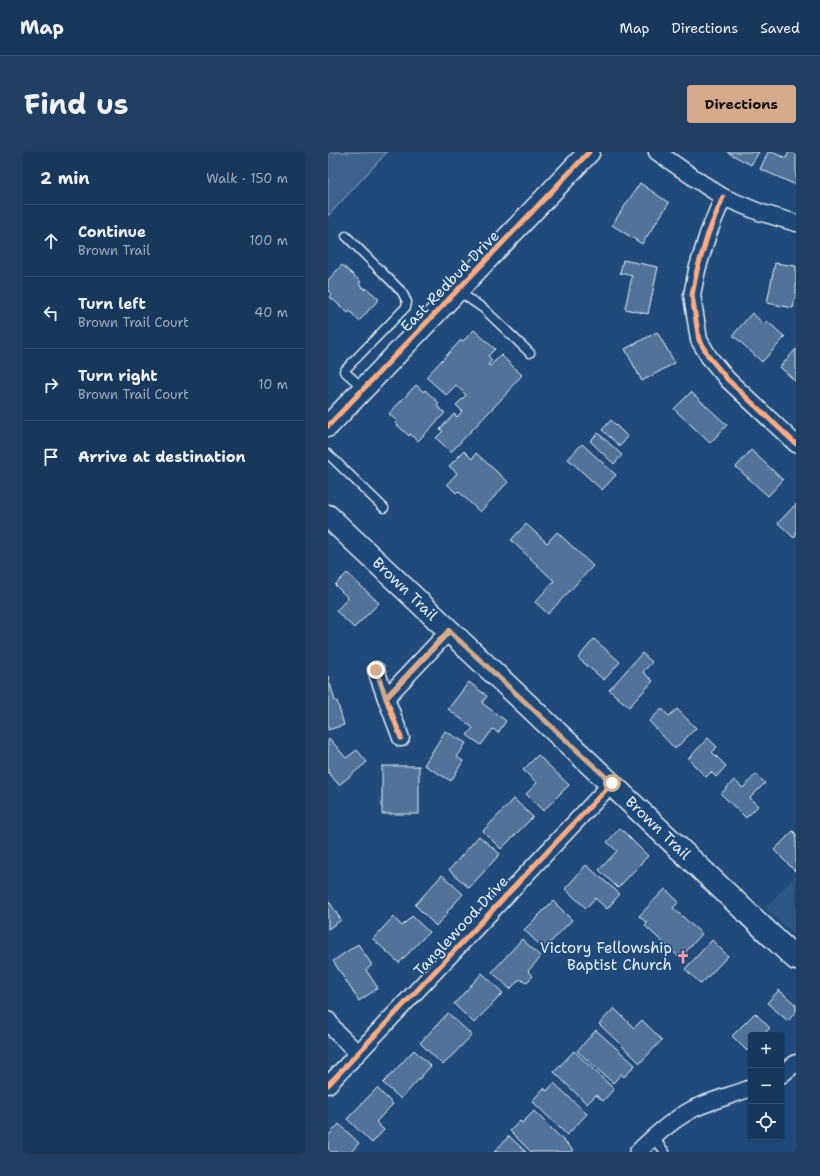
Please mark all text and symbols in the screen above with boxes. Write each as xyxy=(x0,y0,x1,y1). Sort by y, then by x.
text: Map xyxy=(20,15,64,40)
text: Map xyxy=(620,19,650,37)
text: Directions xyxy=(672,19,738,37)
text: Saved xyxy=(760,19,800,37)
text: Find us xyxy=(24,85,129,123)
button: Directions xyxy=(687,85,796,123)
text: 2 min xyxy=(40,167,90,189)
text: Walk · 150 m xyxy=(206,170,288,187)
text: Continue xyxy=(78,222,146,242)
street label: East Redbud Drive xyxy=(396,226,504,336)
icon: ahead xyxy=(40,230,62,252)
text: 100 m xyxy=(249,232,288,249)
text: Brown Trail xyxy=(78,242,150,259)
text: Turn left xyxy=(78,294,146,314)
icon: left xyxy=(40,302,62,324)
text: 40 m xyxy=(254,304,288,321)
text: Brown Trail Court xyxy=(78,314,189,331)
text: Turn right xyxy=(78,366,158,386)
icon: right xyxy=(40,374,62,396)
text: 10 m xyxy=(258,376,288,393)
text: Brown Trail Court xyxy=(78,386,189,403)
icon: arrive xyxy=(40,446,62,468)
text: Arrive at destination xyxy=(78,447,246,467)
street label: Brown Trail xyxy=(368,553,442,625)
route end xyxy=(367,661,385,679)
route start xyxy=(603,774,621,792)
street label: Brown Trail xyxy=(621,792,695,864)
street label: Tanglewood Drive xyxy=(409,872,513,980)
place label: Victory Fellowship Baptist Church xyxy=(540,938,672,975)
church icon: Victory Fellowship Baptist Church xyxy=(675,949,691,965)
map controls xyxy=(748,1032,784,1140)
button: + xyxy=(748,1032,784,1068)
button: − xyxy=(748,1068,784,1104)
button: locate xyxy=(748,1104,784,1140)

